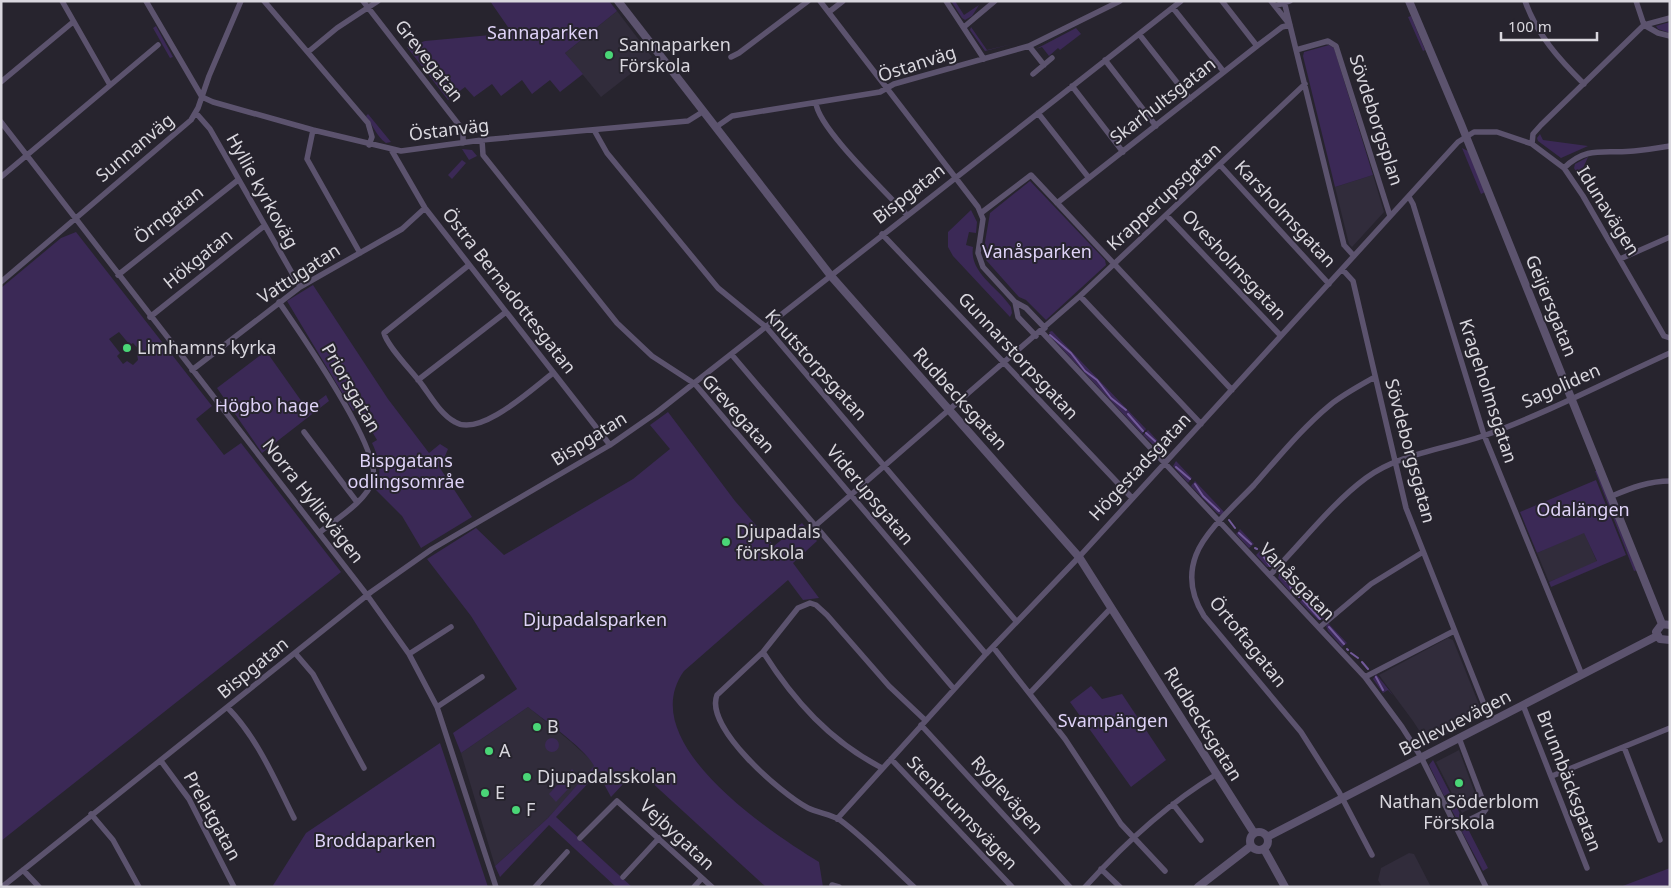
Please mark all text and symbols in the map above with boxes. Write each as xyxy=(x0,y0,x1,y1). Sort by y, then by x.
scale bar xyxy=(1501,10,1597,42)
street label: Grevegatan xyxy=(390,14,469,106)
text: 100 m xyxy=(1508,16,1552,36)
park label: Sannaparken xyxy=(487,20,599,44)
place label: Sannaparken Förskola xyxy=(619,32,731,77)
street label: Östanväg xyxy=(875,39,959,87)
marker: Sannaparken Förskola xyxy=(603,49,615,61)
street label: Skarhultsgatan xyxy=(1105,51,1220,149)
street label: Sövdeborgsplan xyxy=(1344,51,1409,188)
street label: Sunnanväg xyxy=(90,108,178,187)
street label: Östanväg xyxy=(407,112,490,146)
street label: Hyllie kyrkoväg xyxy=(221,129,304,252)
street label: Krapperupsgatan xyxy=(1101,137,1226,255)
street label: Karsholmsgatan xyxy=(1230,155,1342,272)
street label: Bispgatan xyxy=(868,158,949,229)
street label: Idunavägen xyxy=(1572,161,1646,260)
street label: Örngatan xyxy=(129,180,208,249)
street label: Östra Bernadottesgatan xyxy=(437,203,582,378)
street label: Ovesholmsgatan xyxy=(1177,204,1292,325)
street label: Hökgatan xyxy=(158,223,237,294)
street label: Vattugatan xyxy=(253,238,344,309)
park label: Vanåsparken xyxy=(982,239,1092,263)
street label: Geijersgatan xyxy=(1521,251,1583,360)
street label: Gunnarstorpsgatan xyxy=(953,286,1084,424)
street label: Knutstorpsgatan xyxy=(760,304,873,425)
street label: Krageholmsgatan xyxy=(1454,315,1524,466)
place label: Limhamns kyrka xyxy=(137,335,276,359)
street label: Priorsgatan xyxy=(317,339,387,436)
marker: Limhamns kyrka xyxy=(121,342,133,354)
street label: Rudbecksgatan xyxy=(908,342,1013,455)
street label: Sagoliden xyxy=(1518,357,1604,413)
street label: Grevegatan xyxy=(697,369,781,458)
street label: Sövdeborgsgatan xyxy=(1380,376,1442,526)
park label: Högbo hage xyxy=(215,393,319,417)
street label: Bispgatan xyxy=(546,405,631,471)
street label: Högestadsgatan xyxy=(1083,407,1196,525)
street label: Norra Hyllievägen xyxy=(258,433,370,568)
street label: Viderupsgatan xyxy=(822,439,920,549)
park label: Bispgatans odlingsområe xyxy=(347,448,465,493)
park label: Odalängen xyxy=(1536,497,1630,521)
place label: Djupadals förskola xyxy=(736,519,821,564)
marker: Djupadals förskola xyxy=(720,536,732,548)
street label: Vanåsgatan xyxy=(1255,537,1341,625)
street label: Örtoftagatan xyxy=(1205,591,1293,692)
park label: Djupadalsparken xyxy=(523,607,667,631)
street label: Bispgatan xyxy=(212,631,293,703)
street label: Rudbecksgatan xyxy=(1159,662,1249,785)
street label: Bellevuevägen xyxy=(1394,684,1515,761)
street label: Brunnbäcksgatan xyxy=(1532,707,1608,855)
park label: Svampängen xyxy=(1058,708,1168,732)
place label: B xyxy=(547,714,559,738)
marker: B xyxy=(531,721,543,733)
place label: A xyxy=(499,738,511,762)
marker: A xyxy=(483,745,495,757)
street label: Stenbrunnsvägen xyxy=(902,750,1023,875)
street label: Ryglevägen xyxy=(966,750,1049,839)
place label: Djupadalsskolan xyxy=(537,764,677,788)
street label: Prelatgatan xyxy=(179,767,247,864)
marker: Djupadalsskolan xyxy=(521,771,533,783)
marker: Nathan Söderblom Förskola xyxy=(1453,777,1465,789)
place label: E xyxy=(495,780,505,804)
marker: E xyxy=(479,787,491,799)
place label: Nathan Söderblom Förskola xyxy=(1379,789,1539,834)
street label: Vejbygatan xyxy=(635,793,720,875)
place label: F xyxy=(526,797,535,821)
marker: F xyxy=(510,804,522,816)
park label: Broddaparken xyxy=(314,828,436,852)

